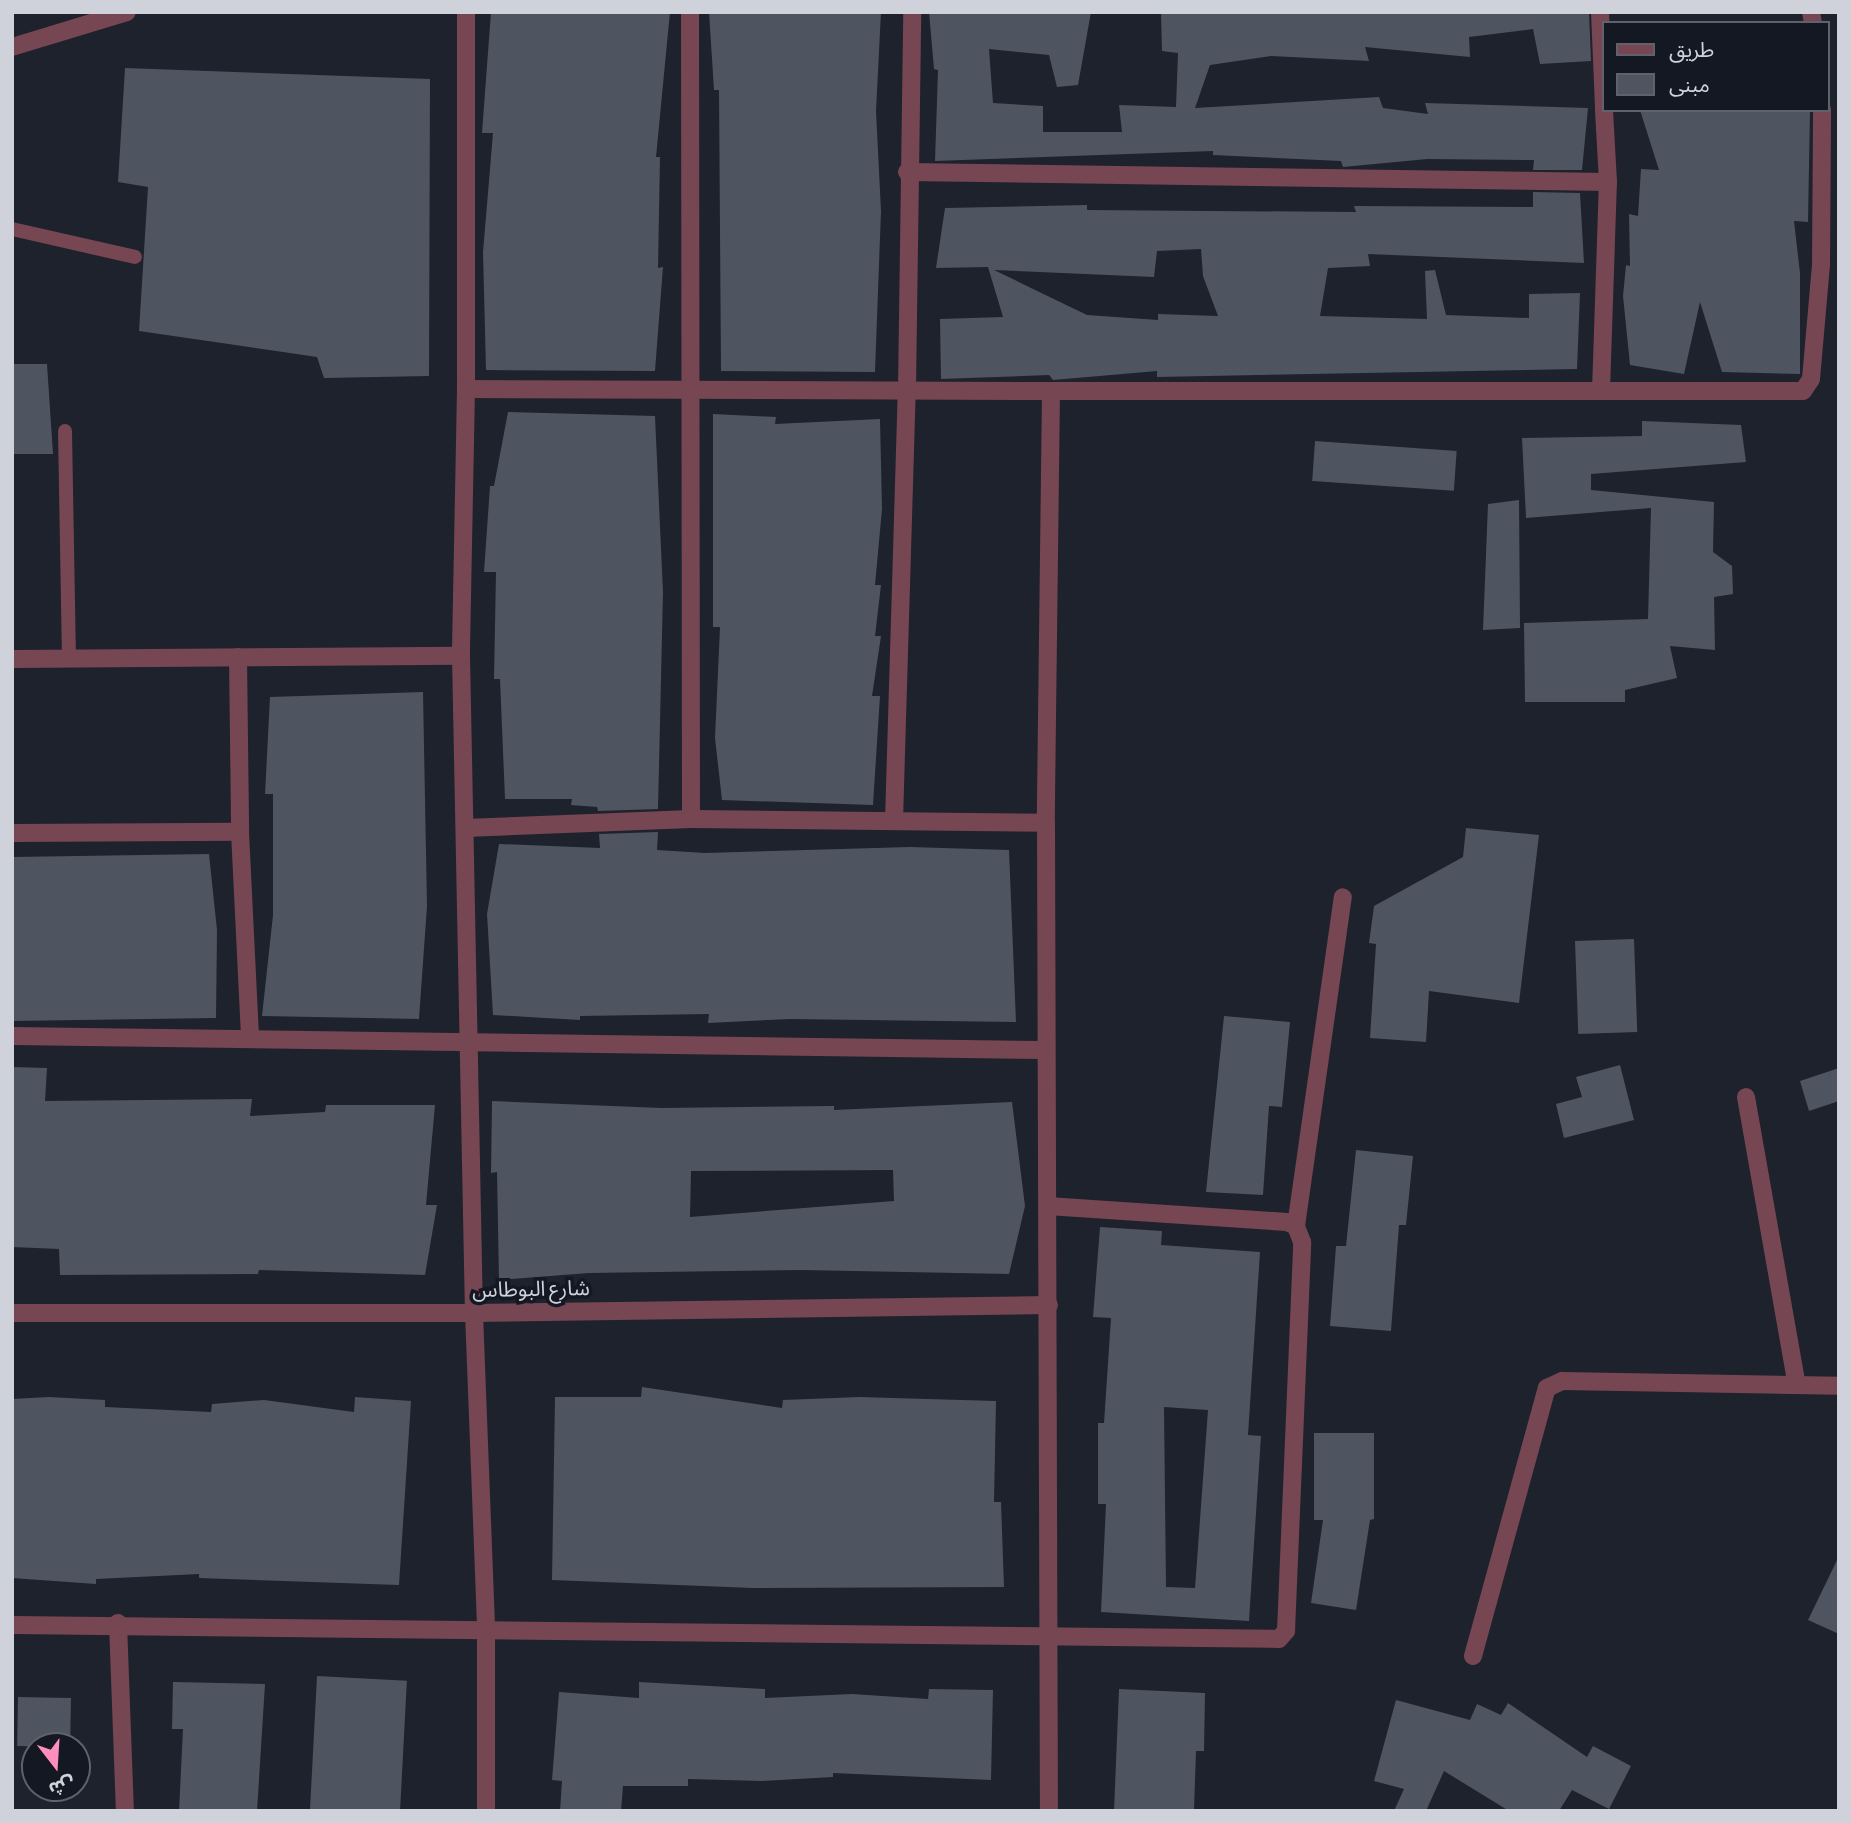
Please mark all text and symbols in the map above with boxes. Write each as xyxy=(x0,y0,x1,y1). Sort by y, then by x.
legend xyxy=(1602,21,1830,112)
text: طريق xyxy=(1669,38,1714,63)
text: مبنى xyxy=(1669,73,1710,98)
street label: شارع البوطاس xyxy=(472,1276,590,1304)
north arrow xyxy=(21,1732,91,1802)
text: ش xyxy=(46,1771,78,1800)

